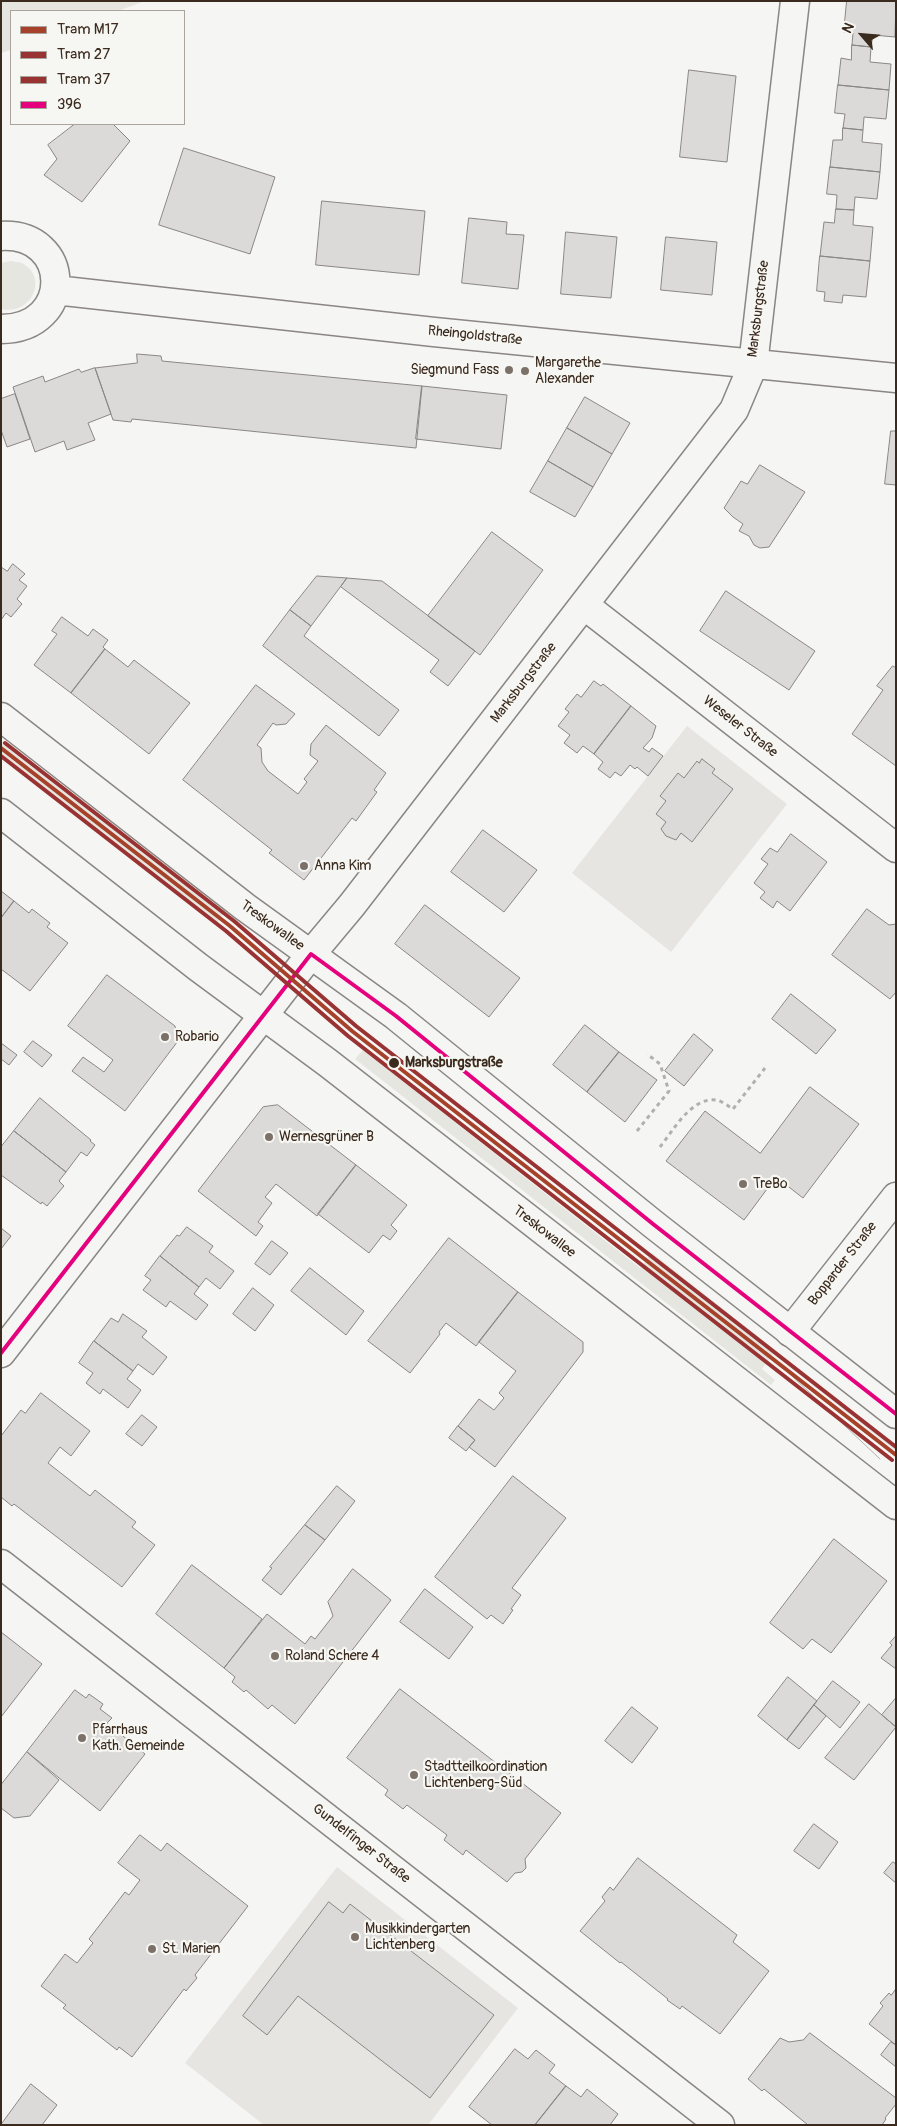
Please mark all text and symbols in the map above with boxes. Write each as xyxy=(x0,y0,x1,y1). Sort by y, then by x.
legend xyxy=(10,10,185,125)
north arrow xyxy=(837,10,887,60)
text: Tram M17 xyxy=(57,20,118,39)
text: N xyxy=(838,20,858,36)
text: Tram 27 xyxy=(57,45,110,64)
text: Tram 37 xyxy=(57,70,110,89)
text: 396 xyxy=(57,95,82,114)
street label: Marksburgstraße xyxy=(745,260,773,358)
street label: Rheingoldstraße xyxy=(427,323,523,349)
place label: Margarethe Alexander xyxy=(535,355,601,388)
place label: Siegmund Fass xyxy=(410,362,499,378)
marker: Siegmund Fass xyxy=(503,364,515,376)
marker: Margarethe Alexander xyxy=(519,365,531,377)
street label: Marksburgstraße xyxy=(487,639,561,727)
street label: Weseler Straße xyxy=(699,693,781,761)
place label: Anna Kim xyxy=(314,858,372,874)
marker: Anna Kim xyxy=(298,860,310,872)
street label: Treskowallee xyxy=(237,897,307,955)
place label: Robario xyxy=(175,1029,219,1045)
marker: Robario xyxy=(159,1031,171,1043)
place label: Marksburgstraße xyxy=(405,1055,503,1071)
marker: Marksburgstraße xyxy=(387,1056,401,1070)
place label: Wernesgrüner B xyxy=(279,1129,374,1145)
marker: Wernesgrüner B xyxy=(263,1131,275,1143)
place label: TreBo xyxy=(753,1176,787,1192)
marker: TreBo xyxy=(737,1178,749,1190)
street label: Treskowallee xyxy=(509,1202,579,1262)
street label: Bopparder Straße xyxy=(805,1219,881,1309)
place label: Roland Schere 4 xyxy=(285,1648,379,1664)
marker: Roland Schere 4 xyxy=(269,1650,281,1662)
place label: Pfarrhaus Kath. Gemeinde xyxy=(92,1722,184,1754)
marker: Pfarrhaus Kath. Gemeinde xyxy=(76,1732,88,1744)
place label: Stadtteilkoordination Lichtenberg-Süd xyxy=(424,1759,547,1791)
marker: Stadtteilkoordination Lichtenberg-Süd xyxy=(408,1769,420,1781)
street label: Gundelfinger Straße xyxy=(309,1801,413,1887)
place label: Musikkindergarten Lichtenberg xyxy=(365,1921,470,1954)
marker: Musikkindergarten Lichtenberg xyxy=(349,1931,361,1943)
place label: St. Marien xyxy=(162,1941,221,1957)
marker: St. Marien xyxy=(146,1943,158,1955)

